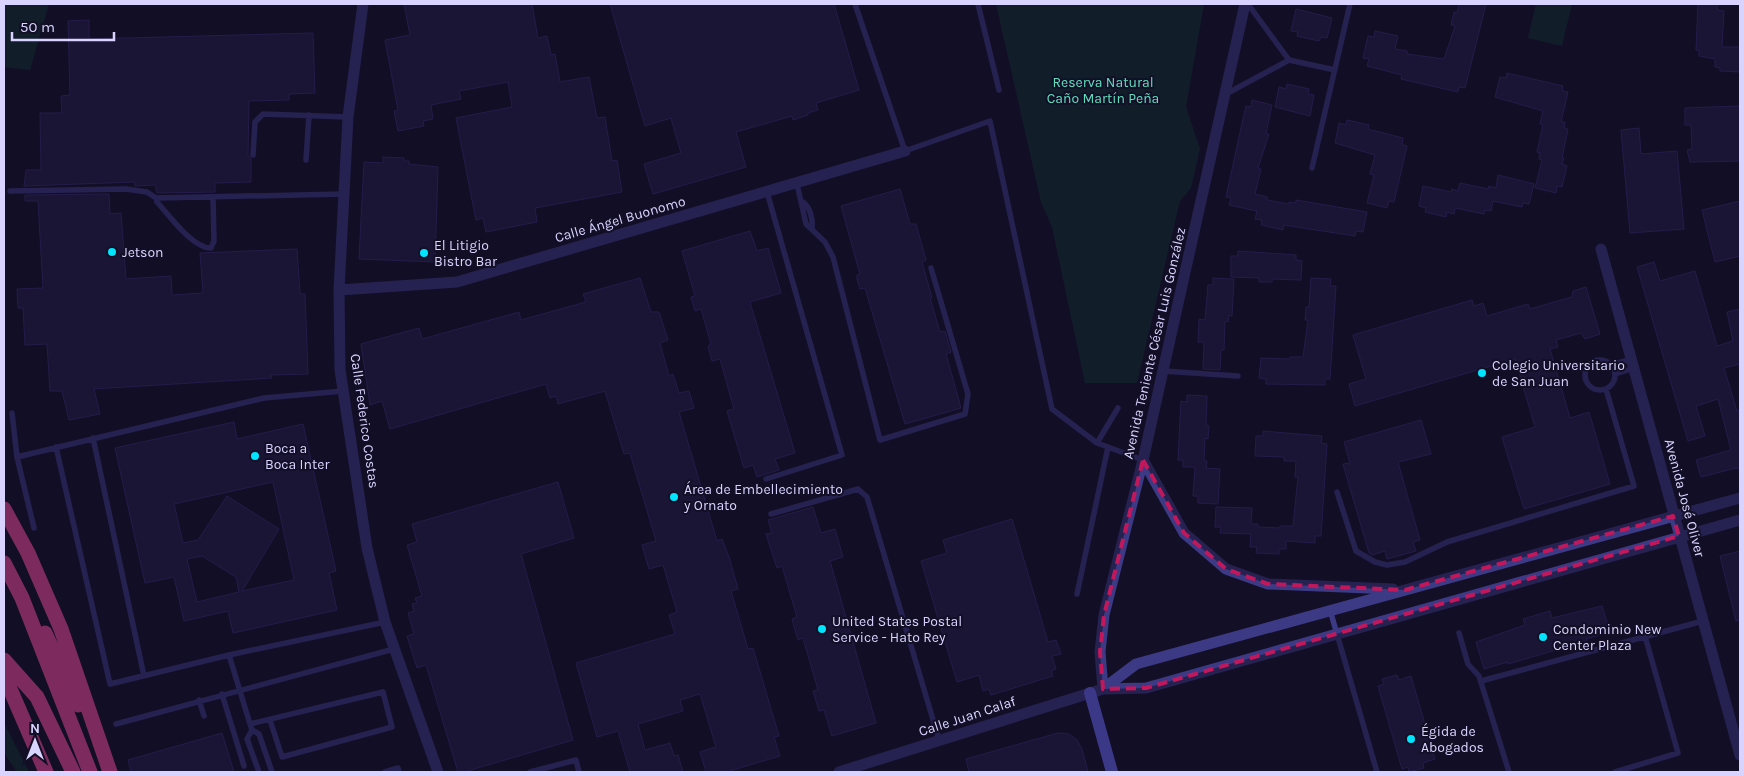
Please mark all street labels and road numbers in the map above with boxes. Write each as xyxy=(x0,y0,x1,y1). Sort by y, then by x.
street label: Calle Ángel Buonomo xyxy=(553,192,687,246)
street label: Avenida Teniente César Luis González xyxy=(1120,226,1189,461)
street label: Calle Federico Costas xyxy=(347,353,382,489)
street label: Avenida José Oliver xyxy=(1661,437,1709,560)
street label: Calle Juan Calaf xyxy=(917,693,1018,740)

